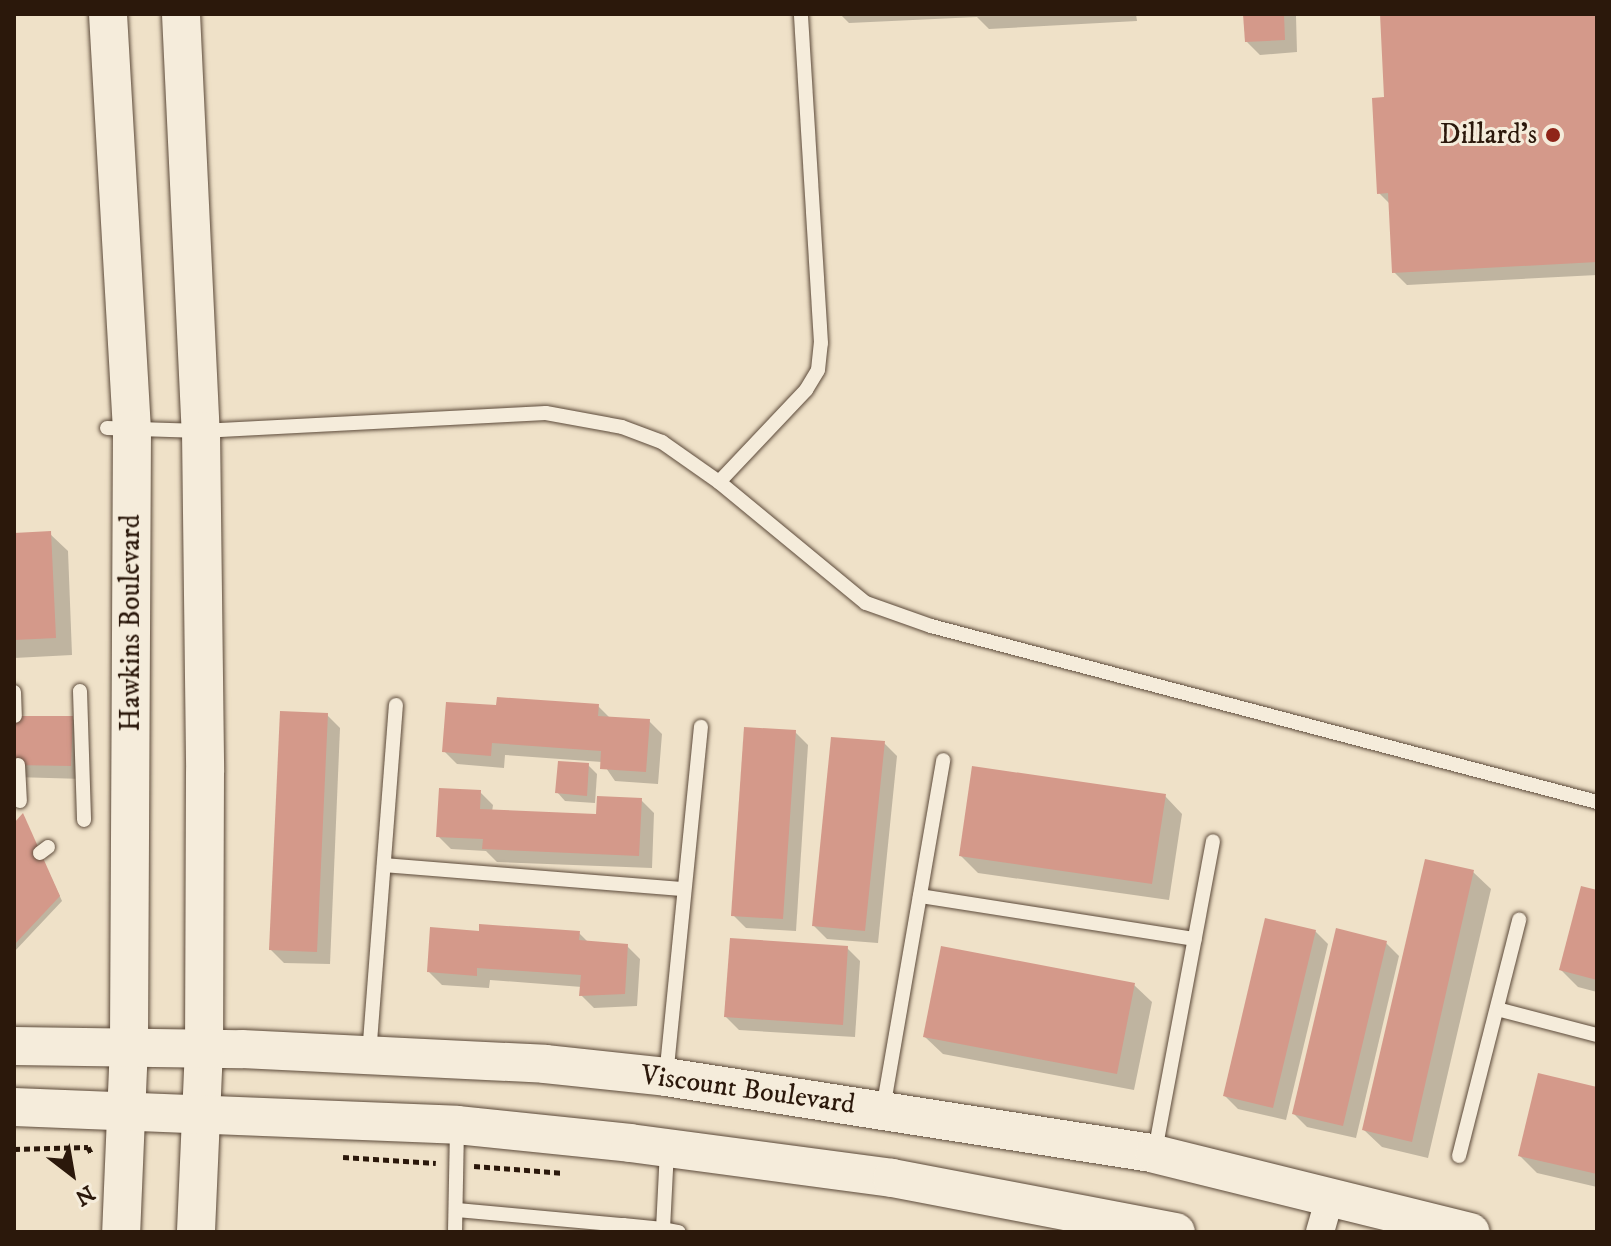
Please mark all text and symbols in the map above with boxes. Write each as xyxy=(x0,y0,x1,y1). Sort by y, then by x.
place label: Dillard's xyxy=(1440,118,1537,152)
marker: Dillard's xyxy=(1544,126,1562,144)
street label: Hawkins Boulevard xyxy=(114,514,148,732)
street label: Viscount Boulevard xyxy=(639,1058,857,1122)
north arrow xyxy=(32,1134,112,1214)
text: N xyxy=(70,1179,99,1211)

